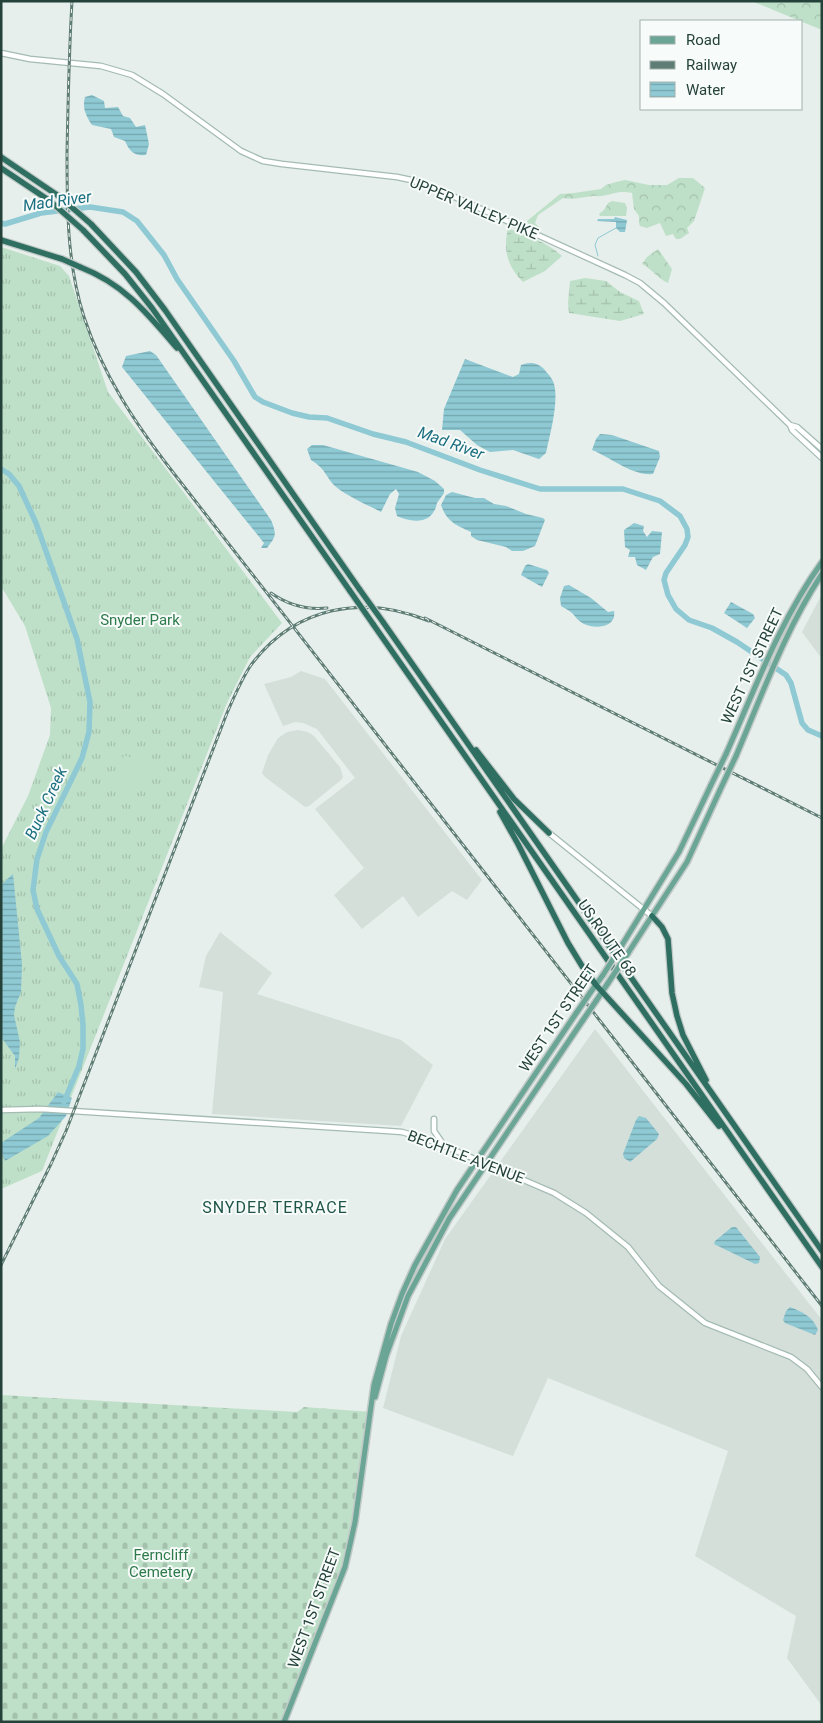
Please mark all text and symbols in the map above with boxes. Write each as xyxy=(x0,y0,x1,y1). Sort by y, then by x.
legend xyxy=(640,20,803,110)
text: Road xyxy=(686,31,720,49)
text: Railway xyxy=(686,56,737,74)
text: Water xyxy=(686,81,725,99)
street label: UPPER VALLEY PIKE xyxy=(407,173,541,243)
water label: Mad River xyxy=(22,187,93,215)
water label: Mad River xyxy=(415,422,487,464)
street label: WEST 1ST STREET xyxy=(717,605,787,727)
park label: Snyder Park xyxy=(100,611,180,629)
water label: Buck Creek xyxy=(21,763,72,842)
street label: US ROUTE 68 xyxy=(574,896,640,980)
street label: WEST 1ST STREET xyxy=(515,961,601,1075)
street label: BECHTLE AVENUE xyxy=(405,1126,527,1188)
district label: SNYDER TERRACE xyxy=(202,1198,348,1217)
park label: Ferncliff Cemetery xyxy=(129,1546,193,1581)
street label: WEST 1ST STREET xyxy=(284,1546,344,1670)

